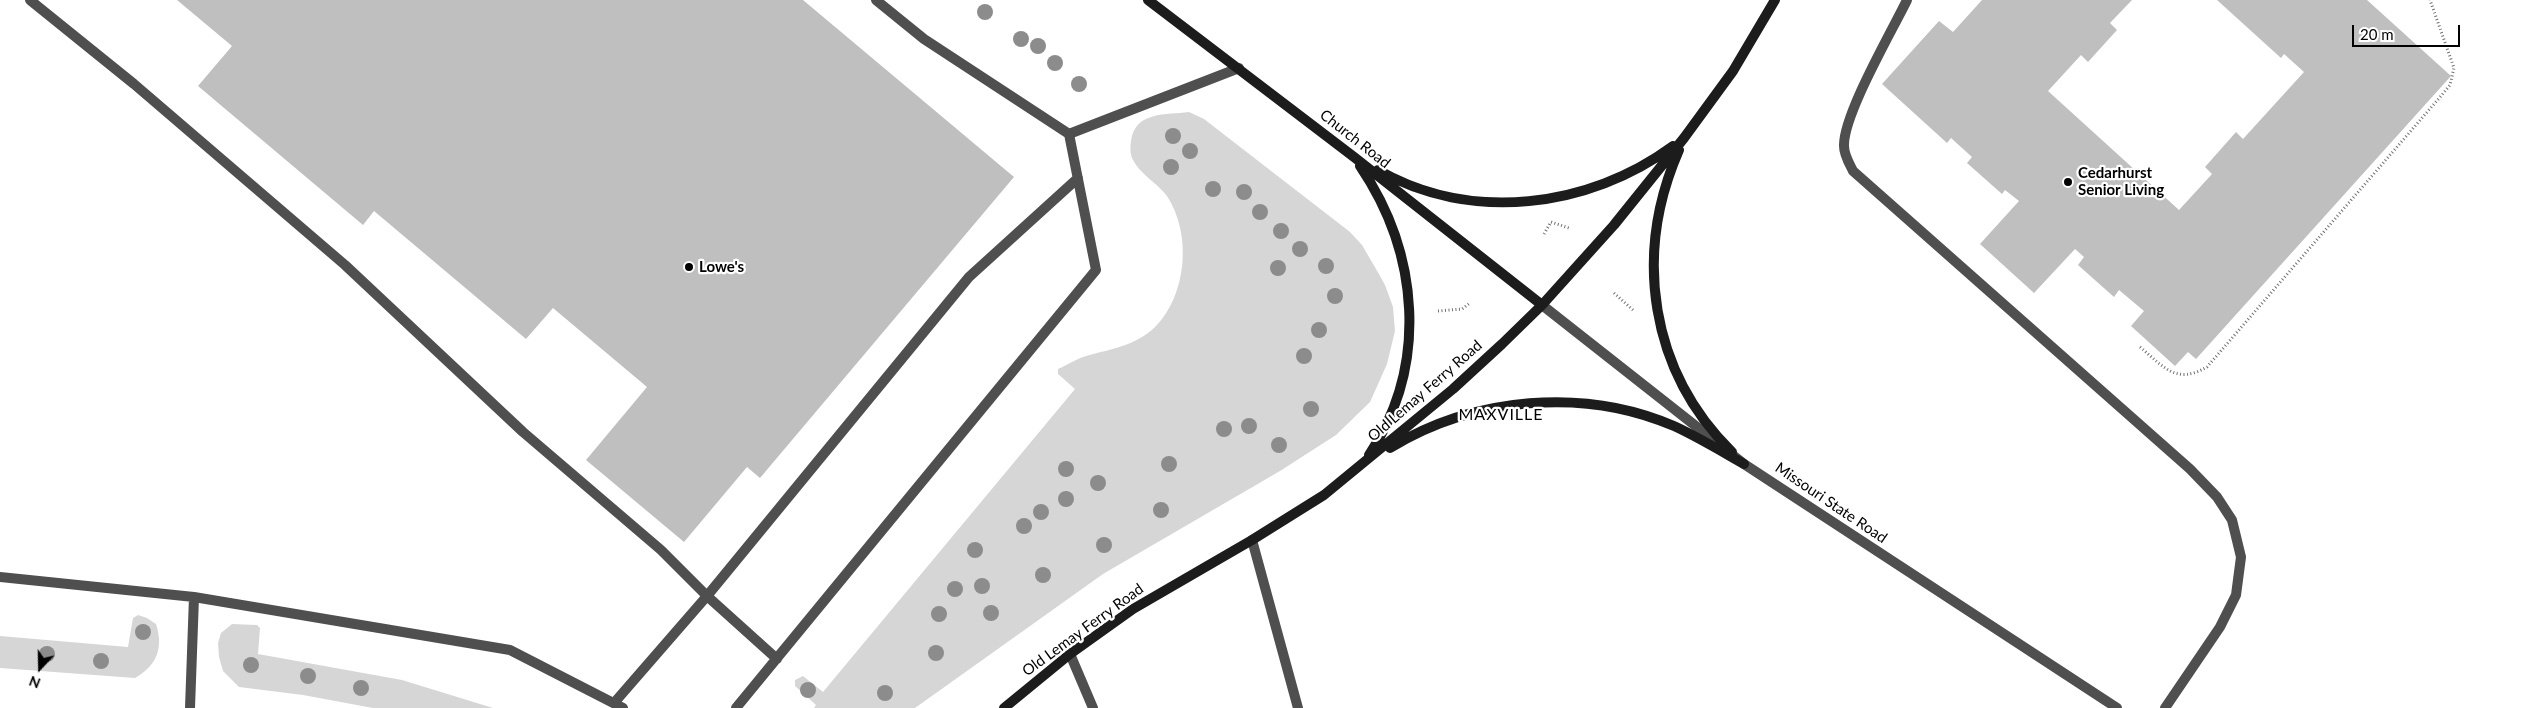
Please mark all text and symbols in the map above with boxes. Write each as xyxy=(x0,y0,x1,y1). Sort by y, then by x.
scale bar xyxy=(2354,15,2462,47)
text: 20 m xyxy=(2360,25,2394,43)
street label: Church Road xyxy=(1316,106,1394,172)
place label: Cedarhurst Senior Living xyxy=(2078,164,2164,199)
marker: Cedarhurst Senior Living xyxy=(2062,176,2074,188)
place label: Lowe's xyxy=(699,258,744,276)
marker: Lowe's xyxy=(683,261,695,273)
street label: Old Lemay Ferry Road xyxy=(1364,337,1486,445)
district label: MAXVILLE xyxy=(1457,405,1545,425)
street label: Missouri State Road xyxy=(1772,459,1890,547)
street label: Old Lemay Ferry Road xyxy=(1019,580,1147,680)
north arrow xyxy=(15,643,65,693)
text: N xyxy=(26,673,43,692)

